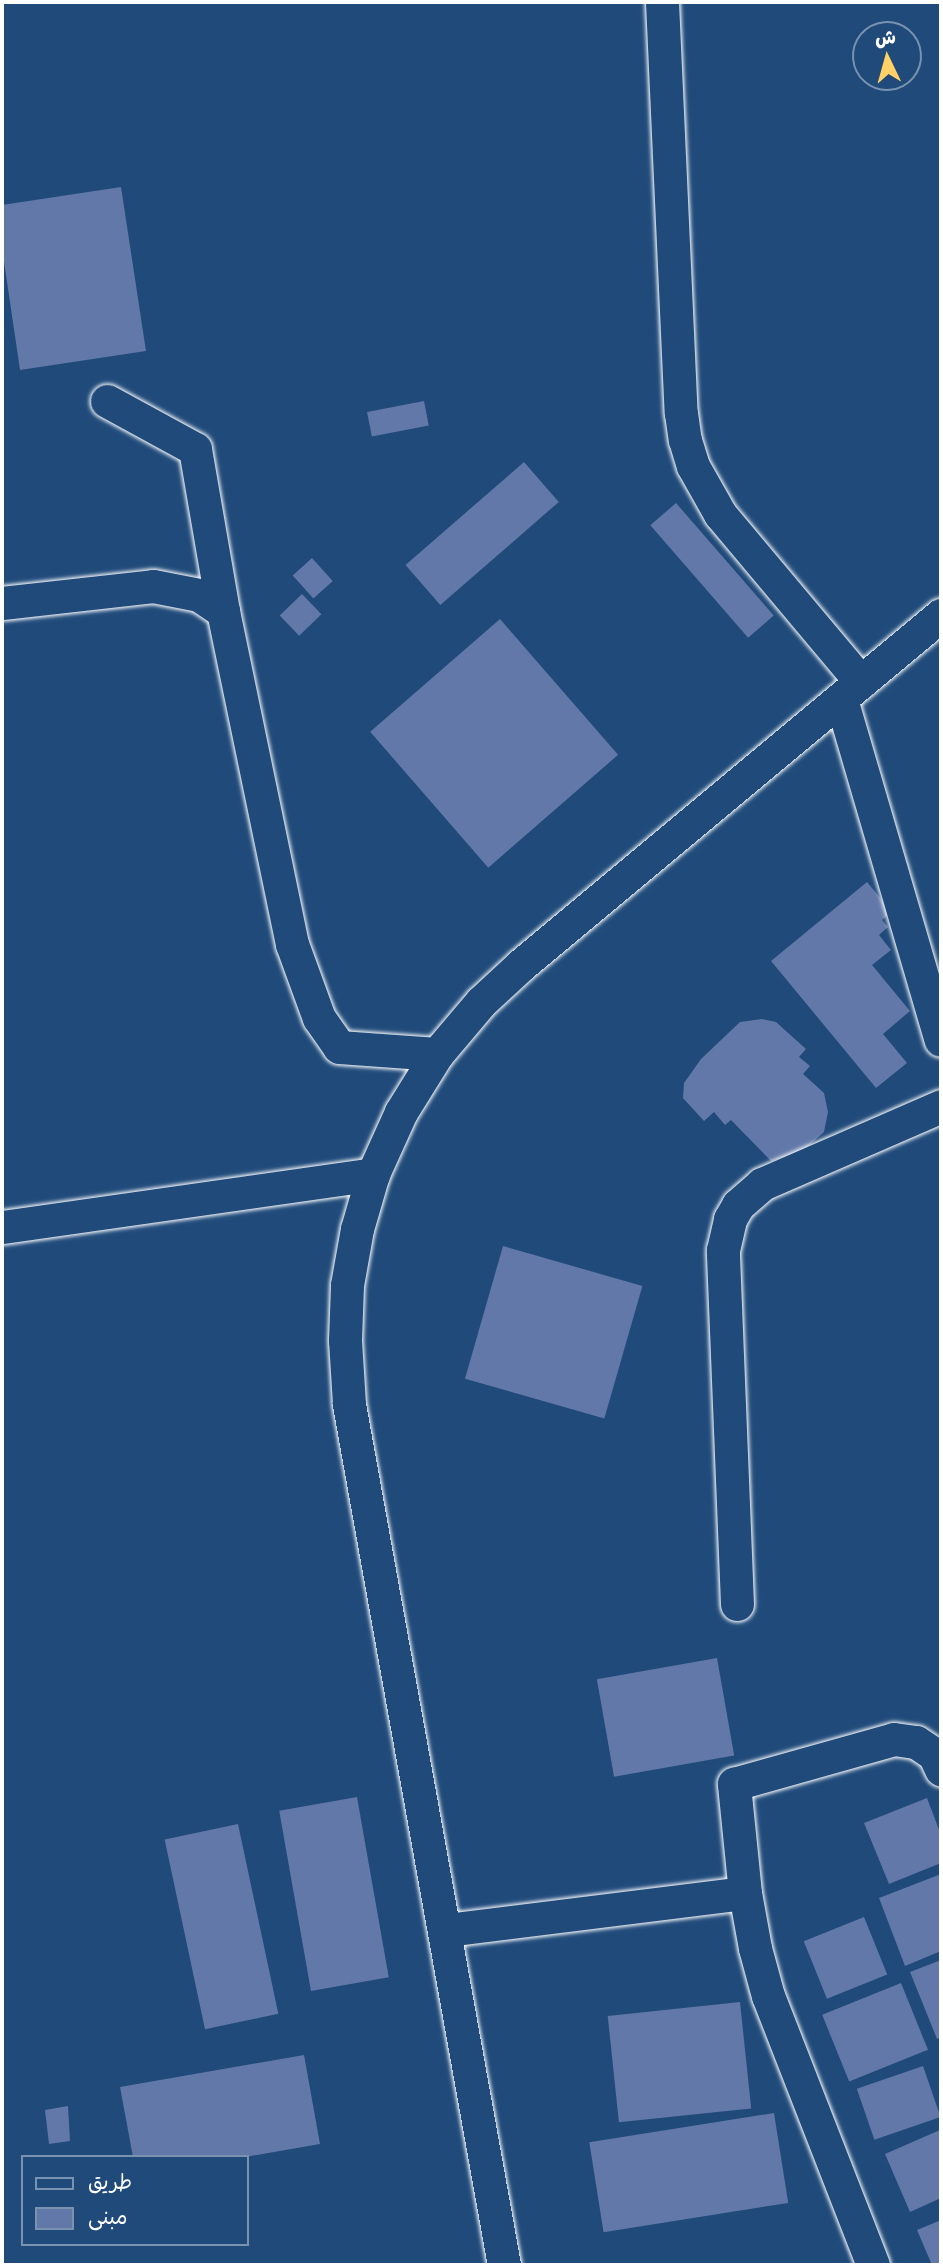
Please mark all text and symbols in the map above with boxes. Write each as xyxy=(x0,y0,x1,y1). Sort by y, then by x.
north arrow xyxy=(852,21,922,91)
text: ش xyxy=(874,23,897,50)
legend xyxy=(21,2155,248,2246)
text: طريق xyxy=(88,2167,132,2194)
text: مبنى xyxy=(88,2202,127,2229)

